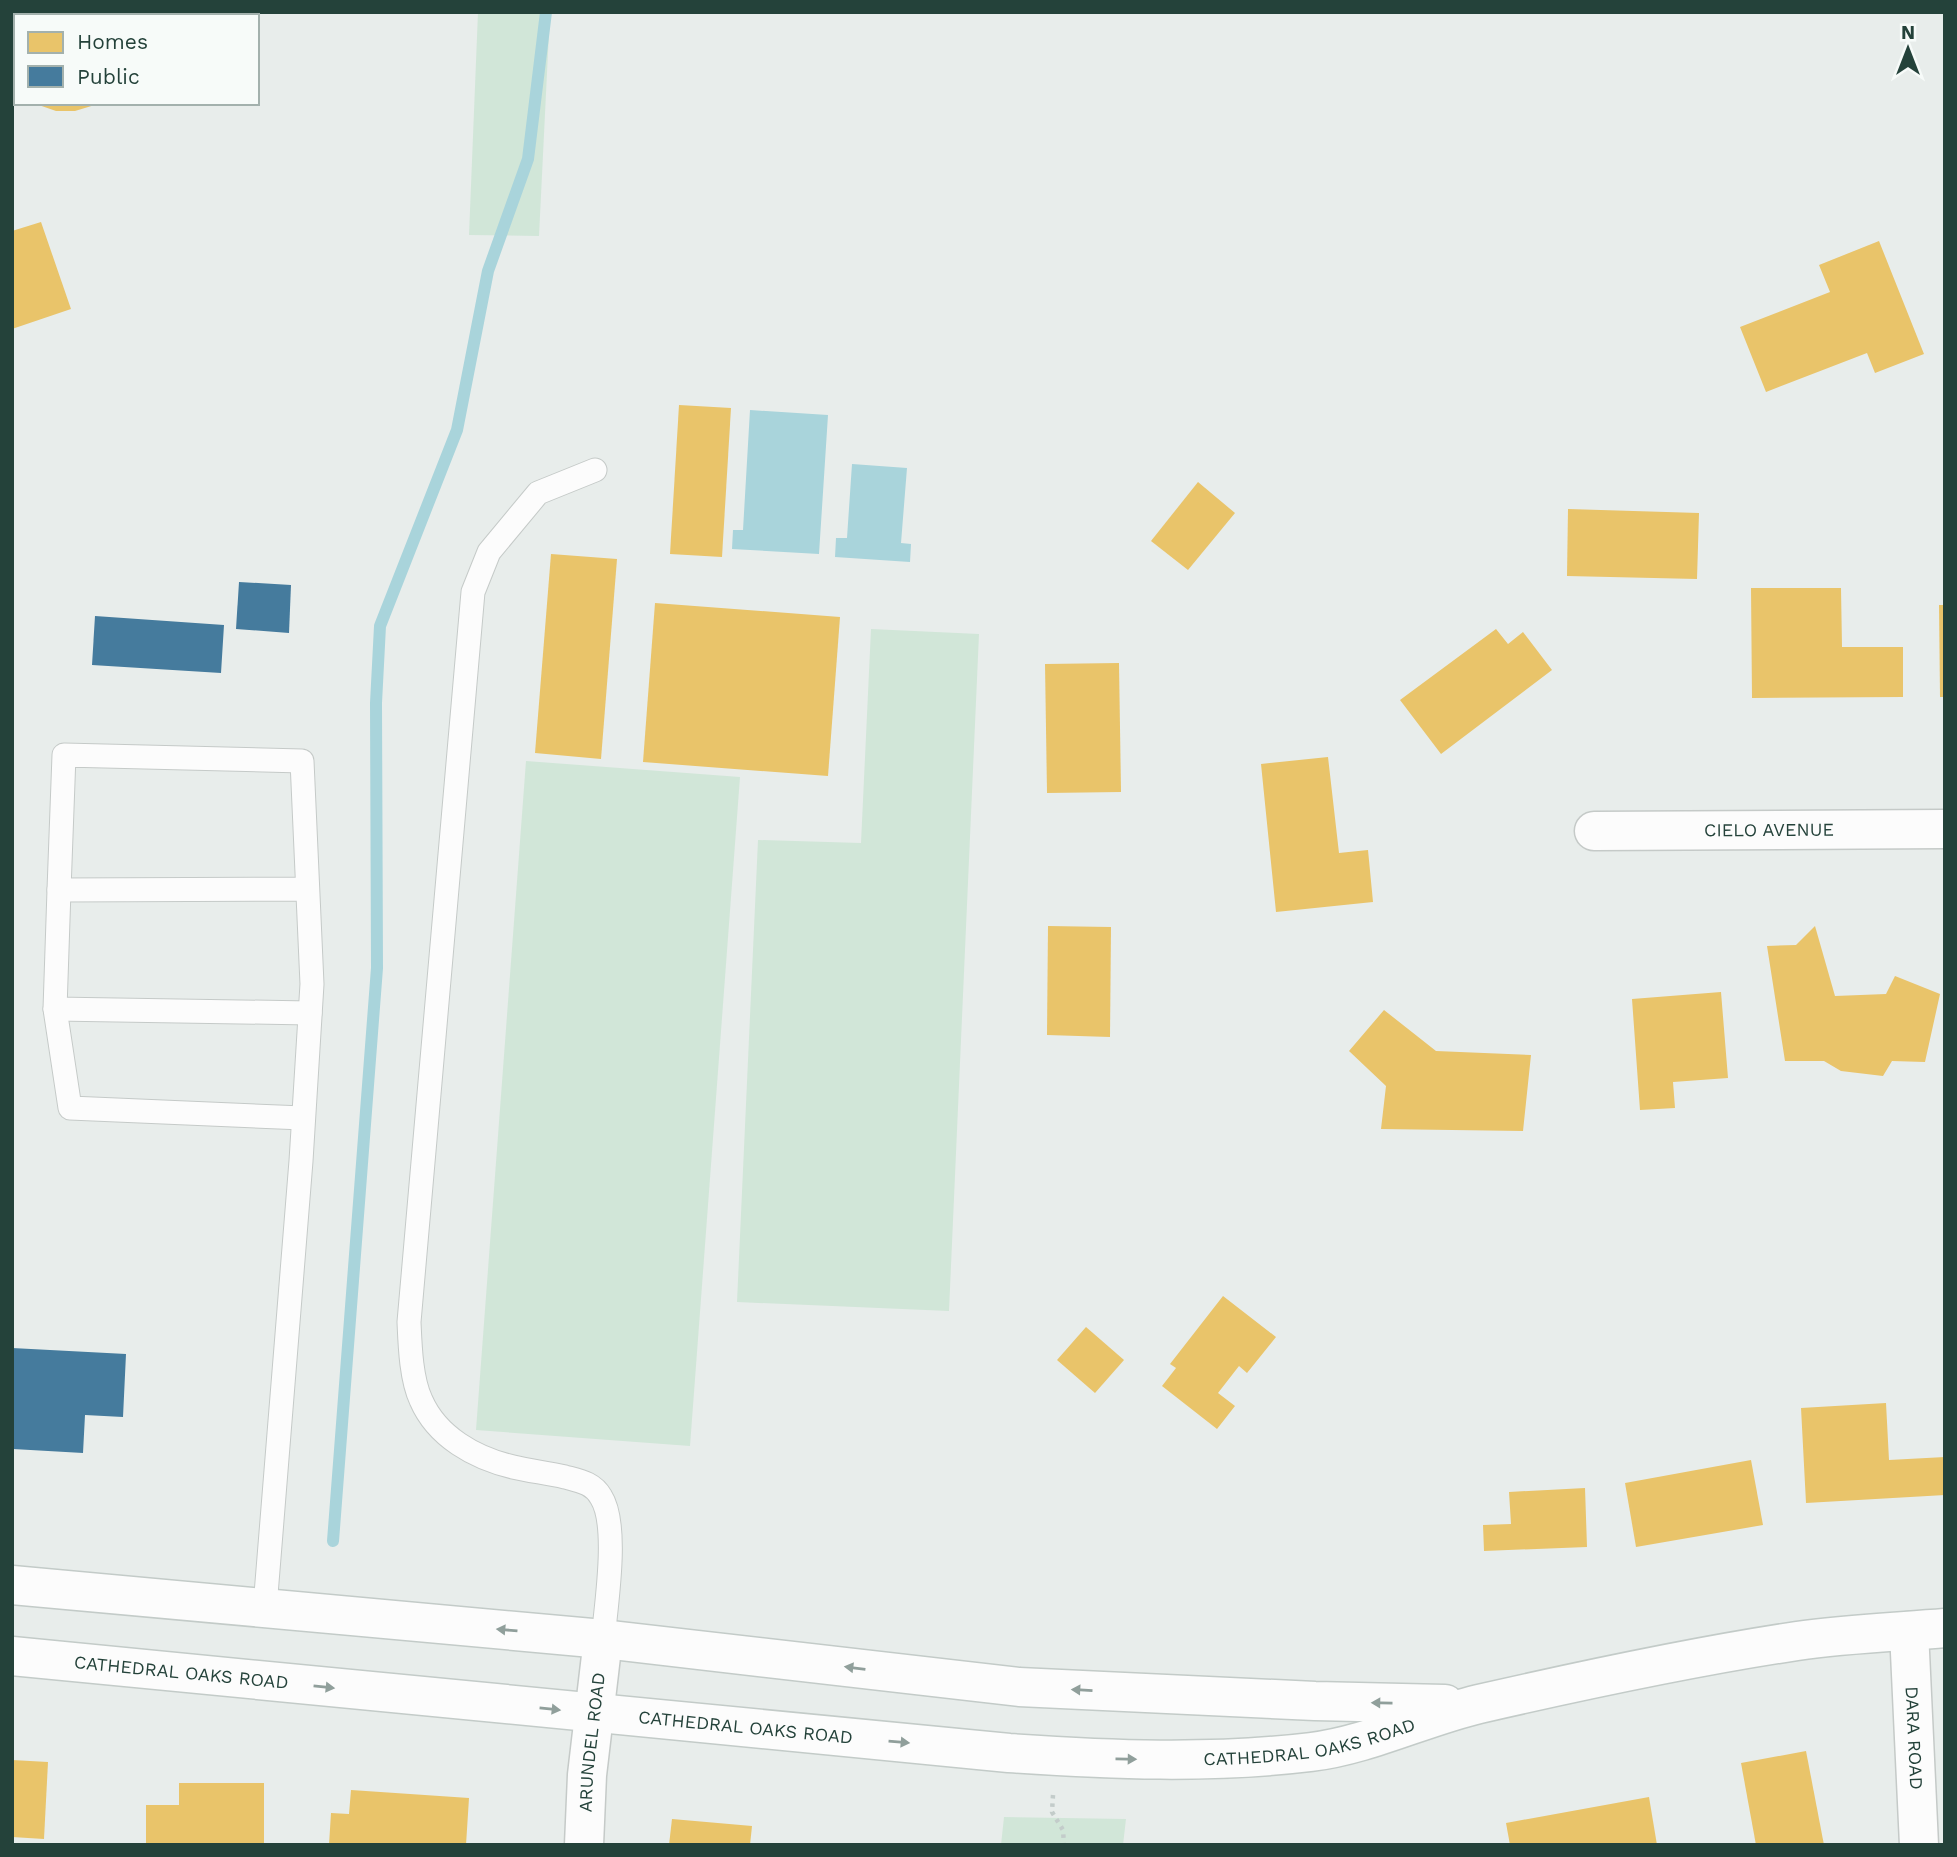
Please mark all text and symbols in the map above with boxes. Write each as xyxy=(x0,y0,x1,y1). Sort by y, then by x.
legend xyxy=(14,14,259,105)
north arrow xyxy=(1873,14,1943,84)
text: N xyxy=(1901,21,1915,44)
text: Homes xyxy=(77,29,148,54)
text: Public xyxy=(77,64,140,89)
street label: CIELO AVENUE xyxy=(1704,819,1834,840)
one-way arrow xyxy=(496,1624,518,1635)
street label: CATHEDRAL OAKS ROAD xyxy=(73,1651,289,1693)
one-way arrow xyxy=(844,1663,866,1674)
street label: ARUNDEL ROAD xyxy=(574,1671,609,1813)
one-way arrow xyxy=(313,1681,335,1692)
one-way arrow xyxy=(1070,1684,1092,1695)
street label: DARA ROAD xyxy=(1902,1686,1927,1790)
one-way arrow xyxy=(1371,1697,1393,1708)
one-way arrow xyxy=(540,1704,562,1715)
street label: CATHEDRAL OAKS ROAD xyxy=(637,1706,854,1748)
street label: CATHEDRAL OAKS ROAD xyxy=(1203,1713,1418,1769)
one-way arrow xyxy=(888,1737,910,1748)
one-way arrow xyxy=(1115,1754,1137,1765)

